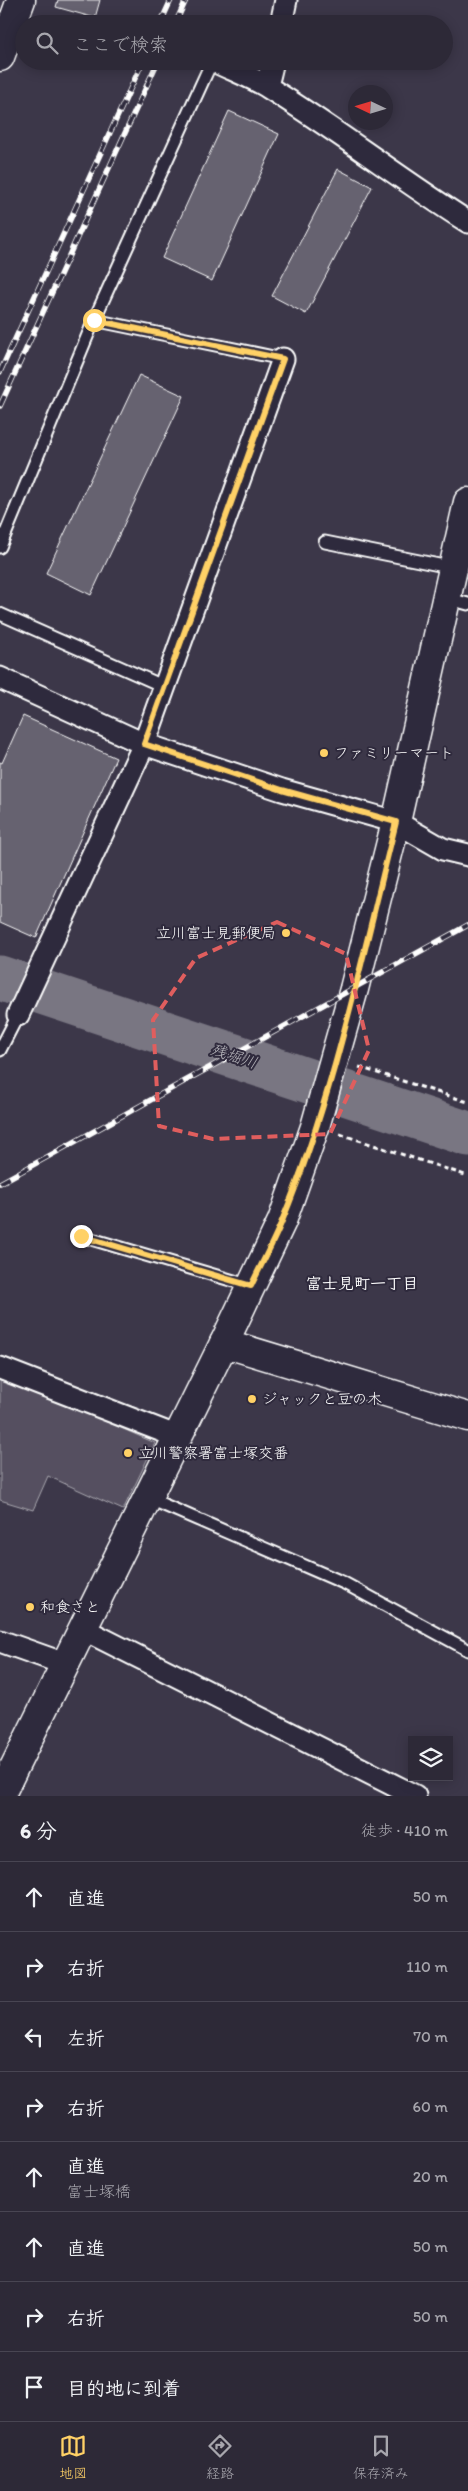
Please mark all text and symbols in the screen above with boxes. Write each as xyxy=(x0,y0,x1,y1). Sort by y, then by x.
search box xyxy=(15,15,453,70)
icon: search xyxy=(33,29,61,57)
text: ここで検索 xyxy=(73,33,168,56)
north arrow xyxy=(348,85,393,130)
route start xyxy=(83,309,106,332)
place label: ファミリーマート xyxy=(334,744,454,762)
marker: ファミリーマート xyxy=(318,747,330,759)
place label: 立川富士見郵便局 xyxy=(156,924,276,942)
marker: 立川富士見郵便局 xyxy=(280,927,292,939)
water label: 残堀川 xyxy=(208,1040,260,1072)
route end xyxy=(70,1225,93,1248)
district label: 富士見町一丁目 xyxy=(306,1274,418,1293)
place label: ジャックと豆の木 xyxy=(262,1390,382,1408)
marker: ジャックと豆の木 xyxy=(246,1393,258,1405)
place label: 立川警察署富士塚交番 xyxy=(138,1444,288,1462)
marker: 立川警察署富士塚交番 xyxy=(122,1447,134,1459)
place label: 和食さと xyxy=(40,1598,100,1616)
marker: 和食さと xyxy=(24,1601,36,1613)
map controls xyxy=(408,1736,453,1781)
button: layers xyxy=(408,1736,453,1781)
text: 6 分 xyxy=(20,1818,57,1843)
text: 徒歩 · 410 m xyxy=(361,1821,448,1840)
icon: ahead xyxy=(20,1883,48,1911)
text: 直進 xyxy=(67,1887,105,1910)
text: 50 m xyxy=(413,1887,448,1906)
icon: right xyxy=(20,1953,48,1981)
text: 右折 xyxy=(67,1957,105,1980)
text: 110 m xyxy=(406,1957,448,1976)
icon: left xyxy=(20,2023,48,2051)
text: 左折 xyxy=(67,2027,105,2050)
text: 70 m xyxy=(413,2027,448,2046)
icon: right xyxy=(20,2093,48,2121)
text: 右折 xyxy=(67,2097,105,2120)
text: 60 m xyxy=(413,2097,448,2116)
text: 直進 xyxy=(67,2155,105,2178)
icon: ahead xyxy=(20,2163,48,2191)
text: 20 m xyxy=(413,2167,448,2186)
text: 富士塚橋 xyxy=(67,2182,131,2201)
icon: ahead xyxy=(20,2233,48,2261)
text: 直進 xyxy=(67,2237,105,2260)
text: 50 m xyxy=(413,2237,448,2256)
icon: right xyxy=(20,2303,48,2331)
text: 右折 xyxy=(67,2307,105,2330)
text: 50 m xyxy=(413,2307,448,2326)
icon: arrive xyxy=(20,2373,48,2401)
text: 目的地に到着 xyxy=(67,2377,181,2400)
tab: 地図 xyxy=(59,2432,87,2482)
tab: 経路 xyxy=(206,2432,234,2482)
tab: 保存済み xyxy=(353,2432,409,2482)

